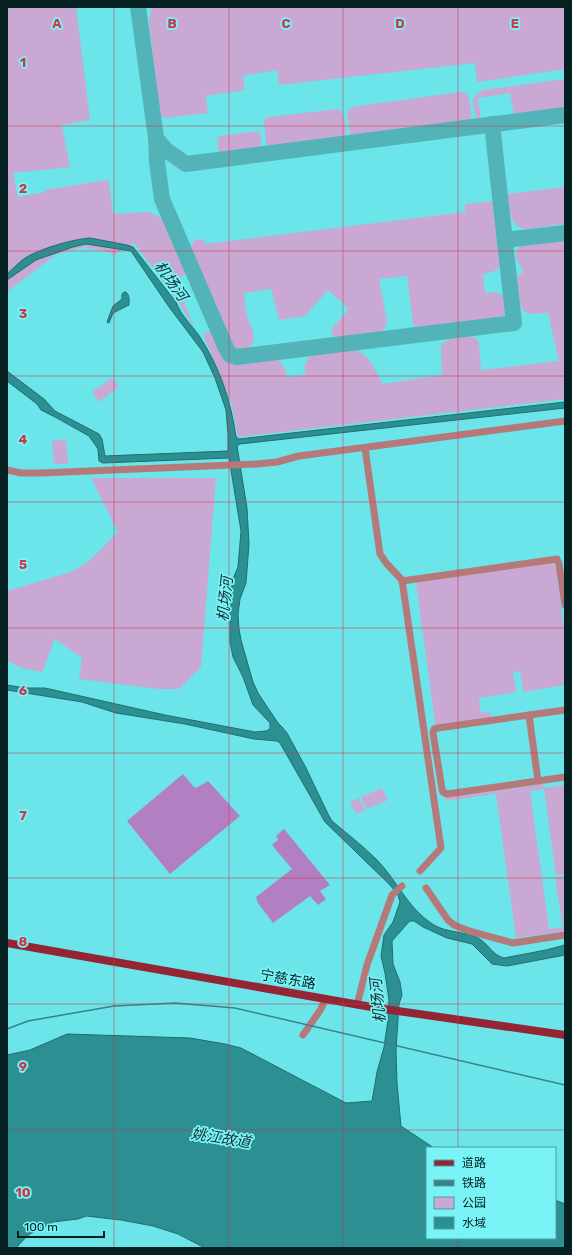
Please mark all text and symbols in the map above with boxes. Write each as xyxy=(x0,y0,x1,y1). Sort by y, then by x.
text: A xyxy=(52,16,62,31)
text: B xyxy=(167,16,177,31)
text: C xyxy=(281,16,291,31)
text: D xyxy=(395,16,405,31)
text: E xyxy=(511,16,519,31)
text: 1 xyxy=(20,55,26,70)
text: 2 xyxy=(19,181,27,196)
water label: 机场河 xyxy=(150,258,193,307)
text: 3 xyxy=(19,306,28,321)
text: 4 xyxy=(19,432,28,447)
text: 5 xyxy=(19,557,27,572)
water label: 机场河 xyxy=(214,573,237,622)
text: 6 xyxy=(19,683,28,698)
text: 7 xyxy=(19,808,27,823)
text: 8 xyxy=(19,934,28,949)
street label: 宁慈东路 xyxy=(259,966,317,993)
water label: 机场河 xyxy=(366,975,389,1024)
text: 9 xyxy=(19,1059,27,1074)
water label: 姚江故道 xyxy=(190,1124,254,1152)
legend xyxy=(426,1147,556,1239)
text: 道路 xyxy=(462,1156,486,1170)
text: 铁路 xyxy=(462,1176,486,1190)
text: 10 xyxy=(15,1185,31,1200)
text: 公园 xyxy=(462,1196,486,1210)
scale bar xyxy=(18,1213,104,1239)
text: 水域 xyxy=(462,1216,486,1230)
text: 100 m xyxy=(24,1220,58,1234)

